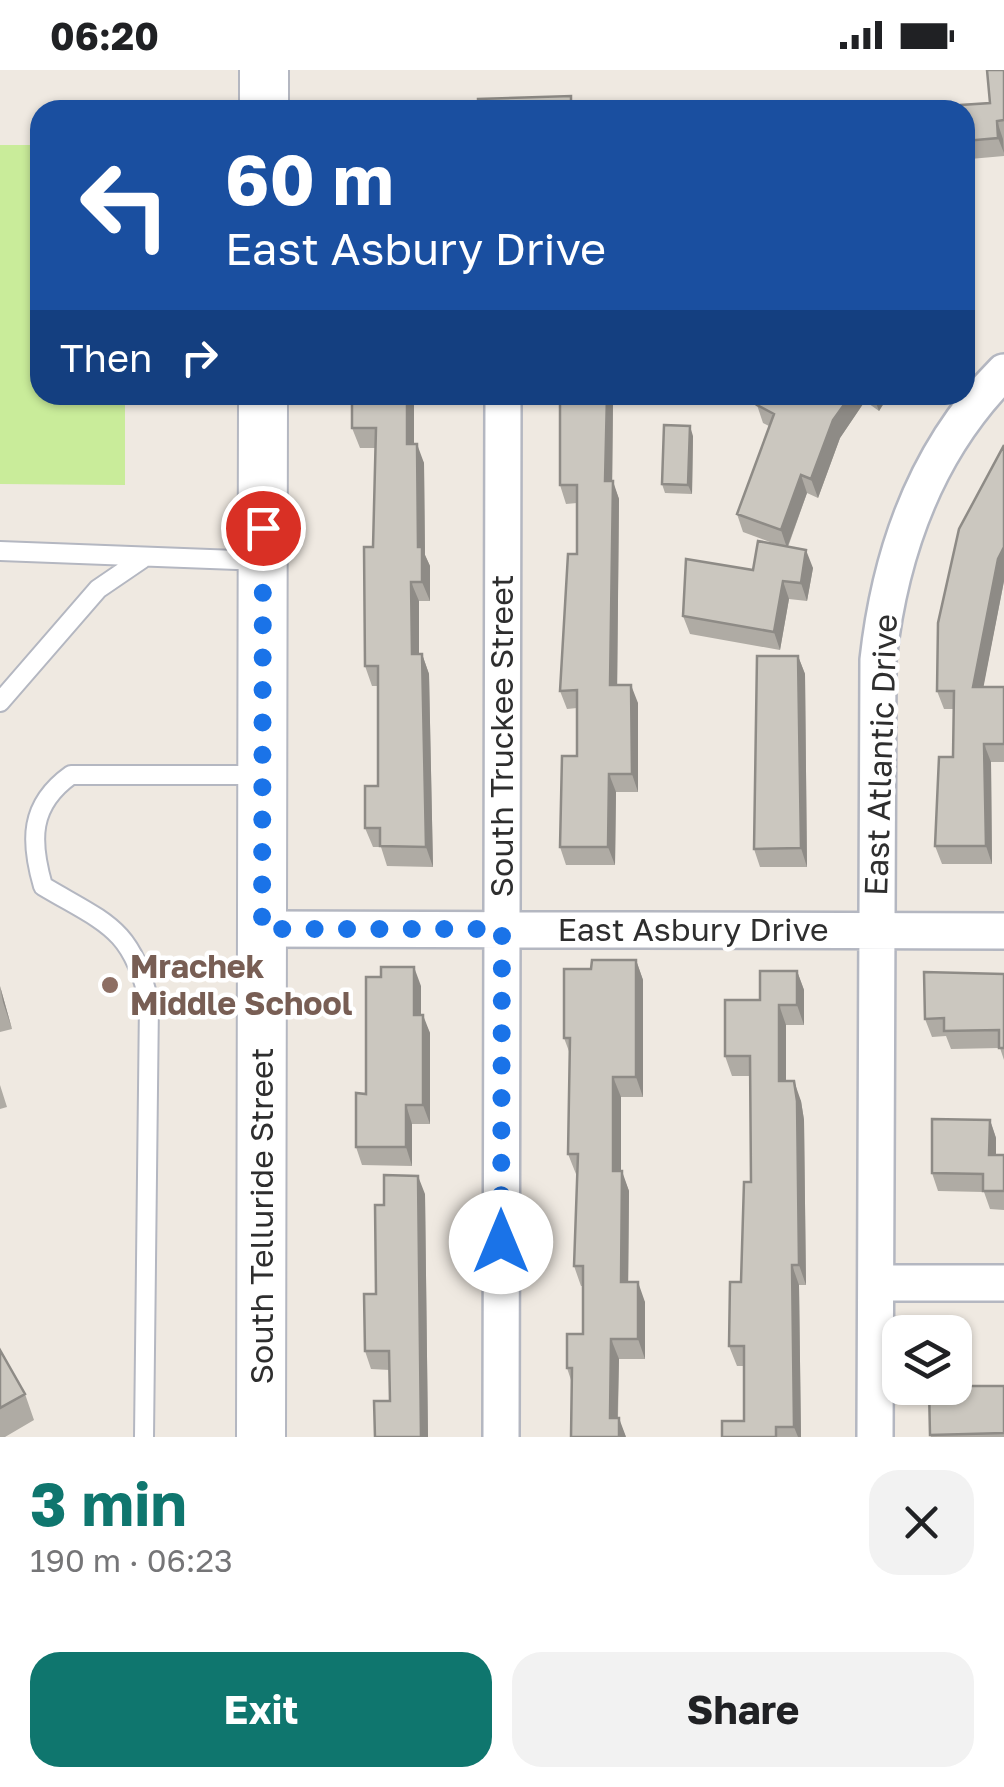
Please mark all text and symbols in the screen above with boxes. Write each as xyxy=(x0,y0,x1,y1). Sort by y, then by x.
text: 06:20 xyxy=(50,13,159,58)
text: 60 m xyxy=(225,136,394,220)
icon: left xyxy=(60,140,190,270)
text: East Asbury Drive xyxy=(225,221,606,275)
icon: right xyxy=(172,330,227,385)
text: Then xyxy=(60,335,152,380)
pin xyxy=(221,486,306,571)
icon: arrive xyxy=(236,501,291,556)
street label: South Truckee Street xyxy=(482,574,520,898)
street label: East Atlantic Drive xyxy=(856,613,904,896)
street label: East Asbury Drive xyxy=(558,910,828,948)
place label: Mrachek Middle School xyxy=(130,947,353,1022)
marker: Mrachek Middle School xyxy=(99,974,121,996)
street label: South Telluride Street xyxy=(242,1048,280,1384)
position arrow xyxy=(449,1190,553,1294)
map controls xyxy=(882,1315,972,1405)
button: layers xyxy=(882,1315,972,1405)
text: 3 min xyxy=(30,1467,187,1539)
button: close xyxy=(869,1470,974,1575)
text: 190 m · 06:23 xyxy=(30,1541,233,1579)
button: Exit xyxy=(30,1652,492,1767)
button: Share xyxy=(512,1652,974,1767)

